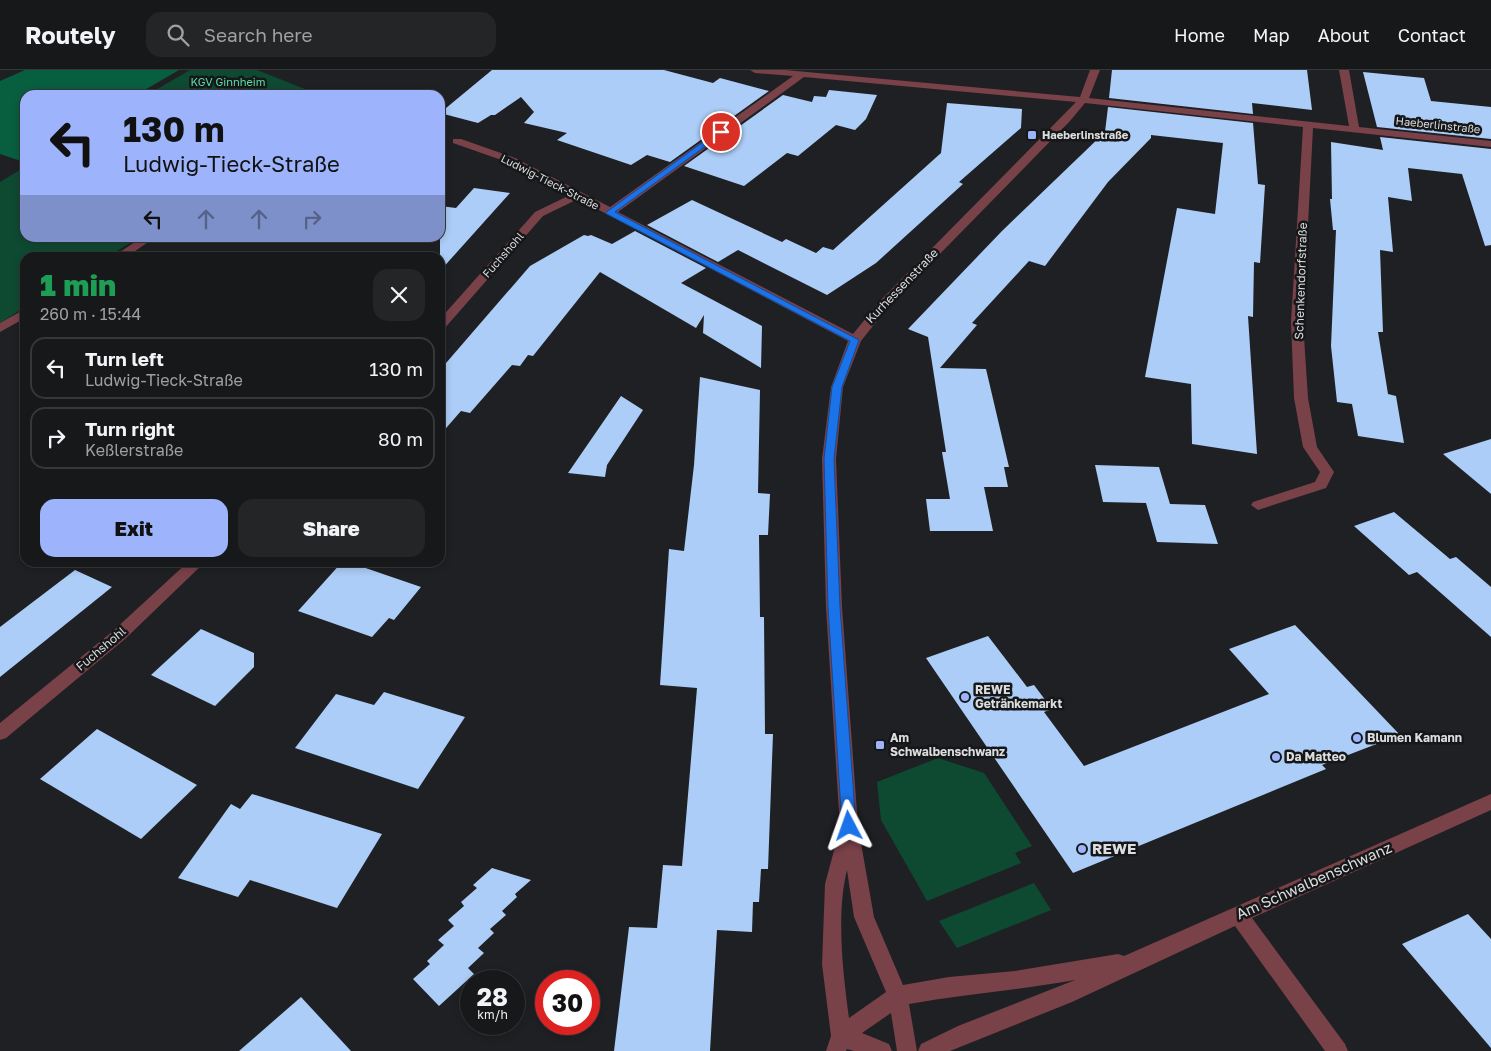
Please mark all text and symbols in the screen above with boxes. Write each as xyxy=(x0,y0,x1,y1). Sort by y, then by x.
search box xyxy=(146,12,496,57)
text: Routely xyxy=(25,20,116,49)
icon: search xyxy=(164,21,192,49)
text: Search here xyxy=(204,23,313,46)
text: Home xyxy=(1174,24,1225,46)
text: Map xyxy=(1253,24,1290,46)
text: About xyxy=(1318,24,1370,46)
text: Contact xyxy=(1398,24,1466,46)
park label: KGV Ginnheim xyxy=(190,75,266,88)
text: 130 m xyxy=(123,108,225,150)
icon: left xyxy=(40,110,105,175)
pin xyxy=(700,111,742,153)
street label: Haeberlinstraße xyxy=(1395,114,1481,135)
icon: arrive xyxy=(707,118,735,146)
place label: Haeberlinstraße xyxy=(1042,128,1129,141)
marker: Haeberlinstraße xyxy=(1026,129,1038,141)
text: Ludwig-Tieck-Straße xyxy=(123,150,340,177)
street label: Ludwig-Tieck-Straße xyxy=(499,151,601,212)
icon: left xyxy=(139,205,167,233)
icon: ahead xyxy=(192,205,220,233)
icon: ahead xyxy=(245,205,273,233)
icon: right xyxy=(298,205,326,233)
street label: Schenkendorfstraße xyxy=(1291,222,1310,340)
street label: Fuchshohl xyxy=(480,229,526,280)
street label: Kurhessenstraße xyxy=(862,245,941,326)
text: 1 min xyxy=(40,267,116,303)
button: close xyxy=(373,269,425,321)
text: 260 m · 15:44 xyxy=(40,304,141,324)
text: Turn left xyxy=(85,347,164,370)
icon: left xyxy=(42,354,70,382)
text: 130 m xyxy=(369,357,423,380)
text: Ludwig-Tieck-Straße xyxy=(85,370,243,390)
text: Turn right xyxy=(85,417,175,440)
icon: right xyxy=(42,424,70,452)
text: 80 m xyxy=(378,427,423,450)
text: Keßlerstraße xyxy=(85,440,183,460)
button: Exit xyxy=(40,499,228,557)
button: Share xyxy=(238,499,425,557)
street label: Fuchshohl xyxy=(73,623,129,674)
place label: REWE Getränkemarkt xyxy=(975,682,1062,711)
marker: REWE Getränkemarkt xyxy=(959,691,971,703)
place label: Am Schwalbenschwanz xyxy=(890,730,1005,759)
place label: Blumen Kamann xyxy=(1367,730,1462,745)
marker: Blumen Kamann xyxy=(1351,732,1363,744)
marker: Am Schwalbenschwanz xyxy=(874,739,886,751)
place label: Da Matteo xyxy=(1286,749,1346,764)
marker: Da Matteo xyxy=(1270,751,1282,763)
position arrow xyxy=(822,799,874,851)
street label: Am Schwalbenschwanz xyxy=(1233,837,1395,923)
place label: REWE xyxy=(1092,839,1136,857)
marker: REWE xyxy=(1076,843,1088,855)
speed limit sign: 30 xyxy=(535,970,600,1035)
text: 28 xyxy=(477,981,508,1012)
text: km/h xyxy=(477,1007,508,1022)

